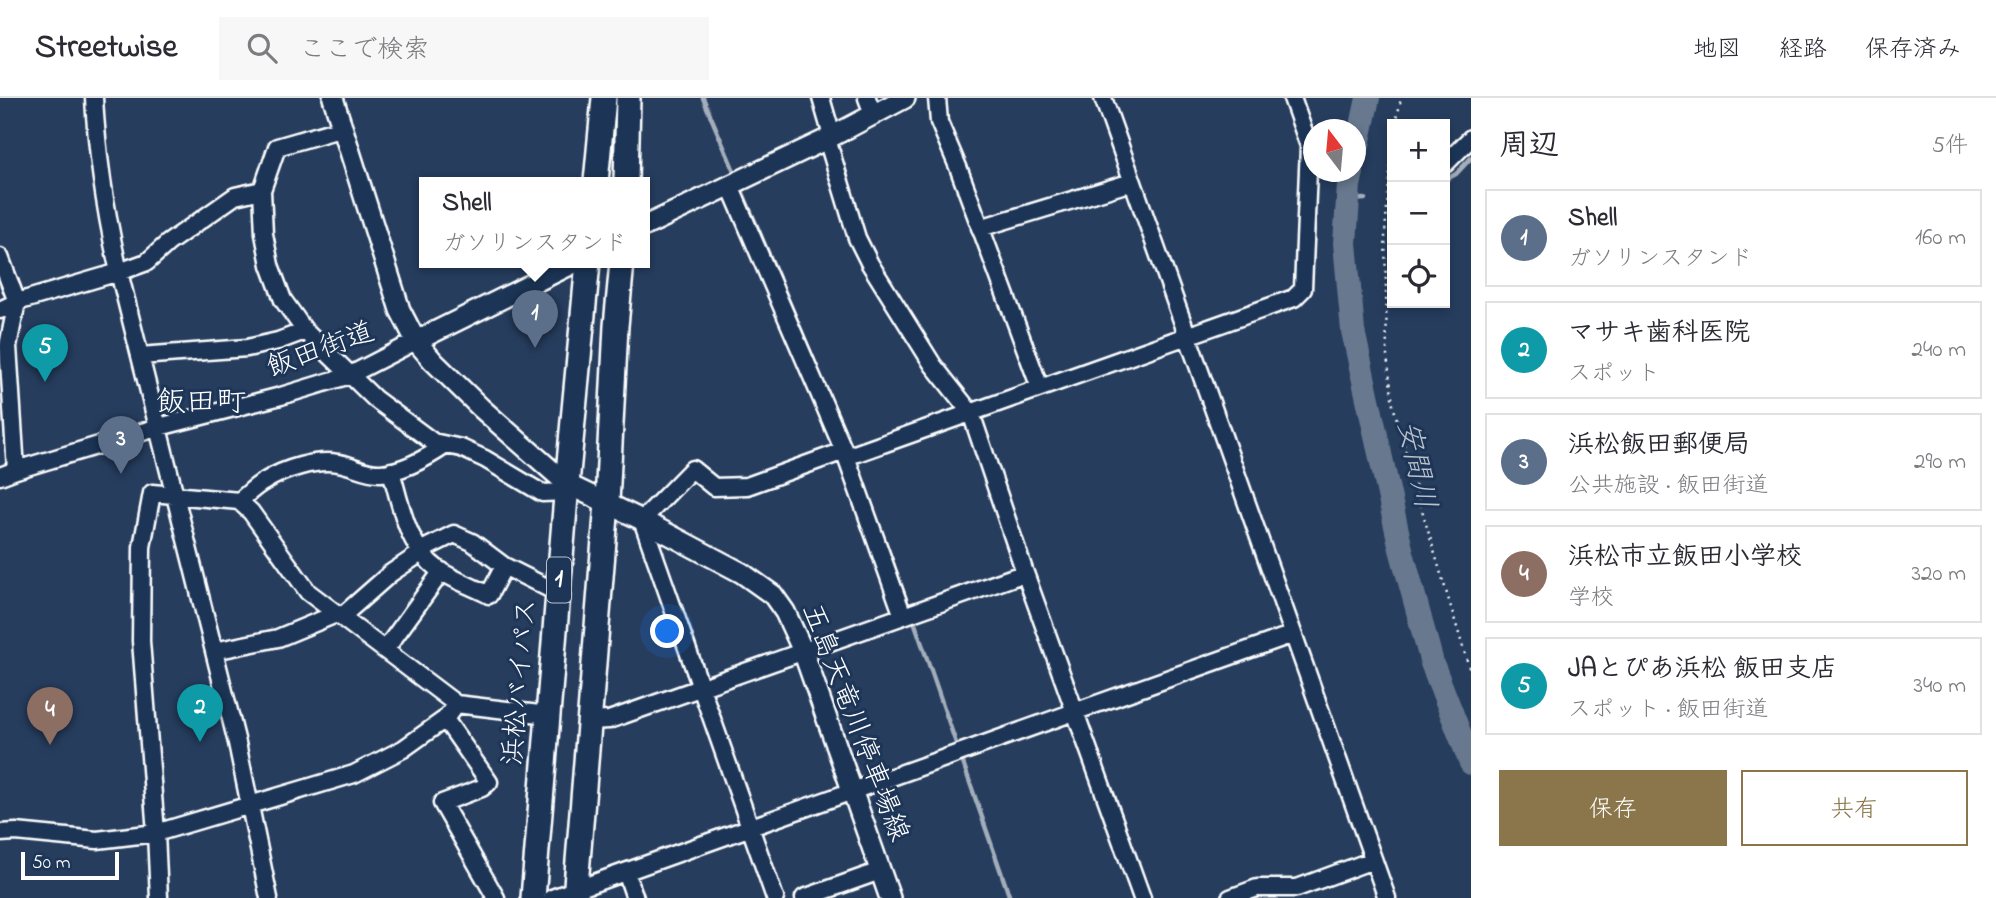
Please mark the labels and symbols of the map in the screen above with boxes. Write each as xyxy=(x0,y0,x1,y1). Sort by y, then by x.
north arrow xyxy=(1303,119,1366,182)
pin: 1 xyxy=(512,290,558,348)
street label: 飯田街道 xyxy=(261,313,381,389)
pin: 5 xyxy=(22,324,68,382)
district label: 飯田町 xyxy=(156,382,246,426)
pin: 3 xyxy=(98,416,144,474)
water label: 安間川 xyxy=(1384,416,1446,514)
road number: 1 xyxy=(547,558,571,602)
street label: 浜松バイパス xyxy=(493,597,549,767)
street label: 五島天竜川停車場線 xyxy=(790,598,918,848)
your location xyxy=(650,614,684,648)
pin: 2 xyxy=(177,684,223,742)
pin: 4 xyxy=(27,687,73,745)
scale bar xyxy=(21,849,119,881)

